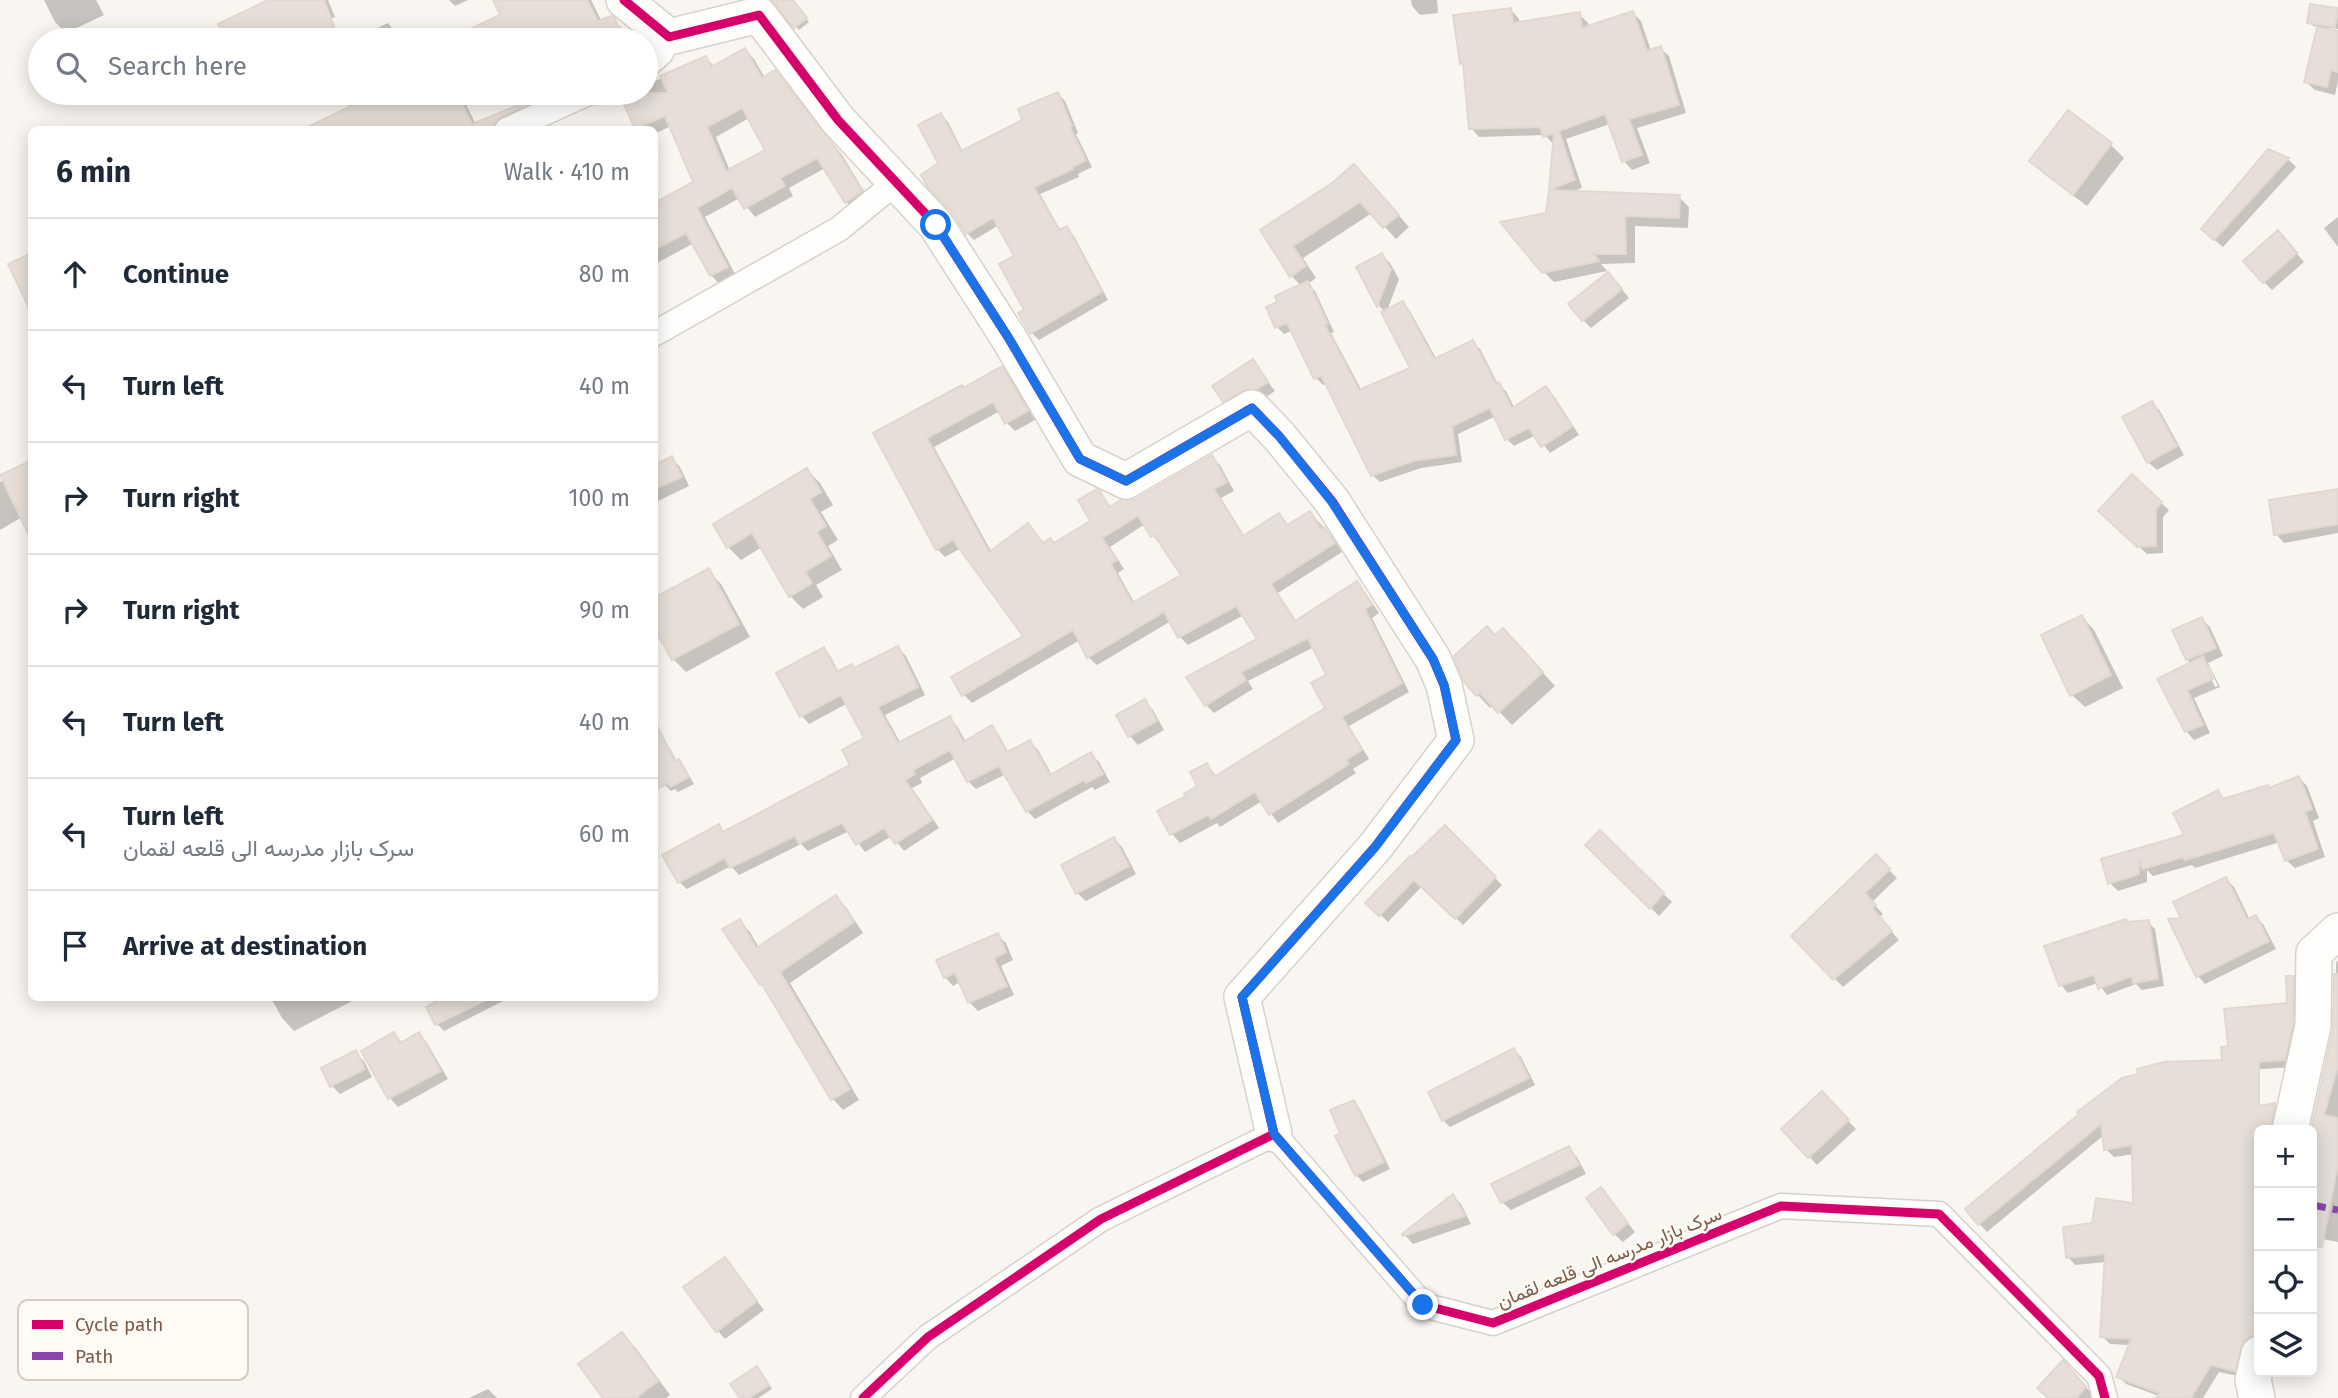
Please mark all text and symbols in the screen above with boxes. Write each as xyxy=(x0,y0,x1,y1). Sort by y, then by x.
search box xyxy=(28,28,658,105)
icon: search xyxy=(52,48,90,86)
text: Search here xyxy=(108,51,247,82)
text: 6 min xyxy=(56,154,131,190)
text: Walk · 410 m xyxy=(504,158,630,186)
route start xyxy=(920,209,951,240)
icon: ahead xyxy=(56,255,94,293)
text: Continue xyxy=(123,259,229,290)
text: 80 m xyxy=(579,260,630,288)
icon: left xyxy=(56,367,94,405)
text: Turn left xyxy=(123,371,224,402)
text: 40 m xyxy=(579,372,630,400)
icon: right xyxy=(56,479,94,517)
text: Turn right xyxy=(123,483,240,514)
text: 100 m xyxy=(569,484,630,512)
icon: right xyxy=(56,591,94,629)
text: Turn right xyxy=(123,595,240,626)
text: 90 m xyxy=(579,596,630,624)
icon: left xyxy=(56,703,94,741)
text: Turn left xyxy=(123,707,224,738)
text: 40 m xyxy=(579,708,630,736)
text: Turn left xyxy=(123,801,224,832)
icon: left xyxy=(56,815,94,853)
text: 60 m xyxy=(579,820,630,848)
text: سرک بازار مدرسه الی قلعه لقمان xyxy=(123,834,414,862)
icon: arrive xyxy=(56,927,94,965)
text: Arrive at destination xyxy=(123,931,367,962)
map controls xyxy=(2254,1125,2317,1377)
button: + xyxy=(2254,1125,2317,1188)
button: − xyxy=(2254,1188,2317,1251)
street label: سرک بازار مدرسه الی قلعه لقمان xyxy=(1493,1202,1725,1313)
button: locate xyxy=(2254,1251,2317,1314)
route end xyxy=(1407,1289,1438,1320)
legend xyxy=(18,1300,248,1380)
text: Cycle path xyxy=(75,1313,163,1336)
button: layers xyxy=(2254,1314,2317,1377)
text: Path xyxy=(75,1345,113,1368)

